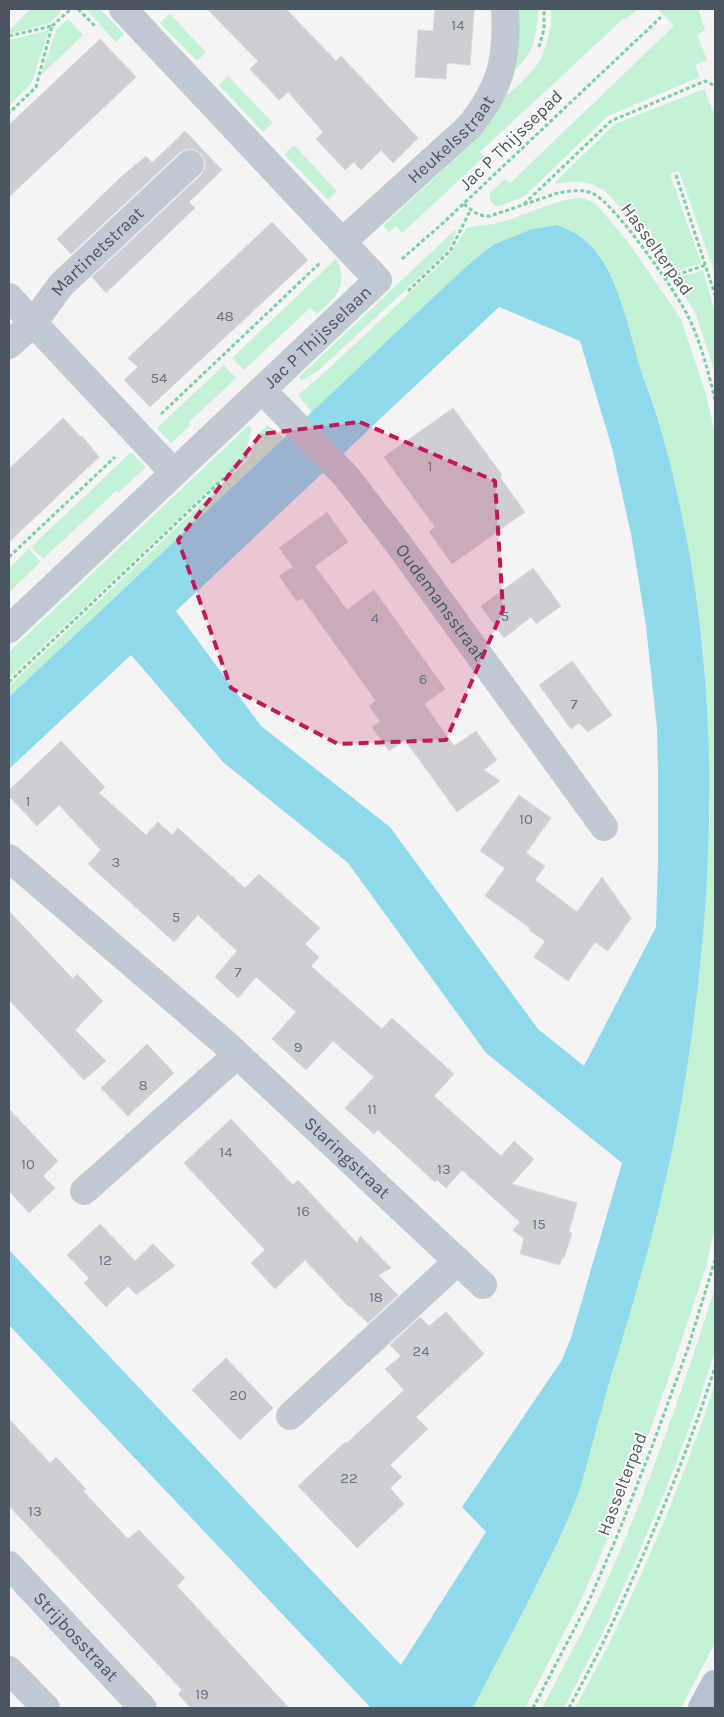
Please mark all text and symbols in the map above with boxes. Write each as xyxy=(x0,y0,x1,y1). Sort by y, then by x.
house number: 14 xyxy=(451,16,465,34)
street label: Jac P Thijssepad xyxy=(455,85,567,195)
street label: Heukelsstraat xyxy=(403,91,499,188)
street label: Hasselterpad xyxy=(616,199,698,299)
street label: Martinetstraat xyxy=(46,202,148,300)
street label: Jac P Thijsselaan xyxy=(259,281,376,393)
house number: 48 xyxy=(216,307,234,325)
house number: 54 xyxy=(151,369,168,387)
house number: 1 xyxy=(428,457,432,475)
street label: Oudemansstraat xyxy=(391,540,491,665)
house number: 5 xyxy=(501,607,509,625)
house number: 4 xyxy=(371,609,380,627)
house number: 6 xyxy=(419,670,427,688)
house number: 7 xyxy=(570,695,578,713)
house number: 1 xyxy=(26,792,30,810)
house number: 10 xyxy=(519,810,533,828)
house number: 3 xyxy=(112,853,120,871)
house number: 5 xyxy=(172,908,180,926)
house number: 7 xyxy=(234,963,242,981)
house number: 9 xyxy=(294,1038,302,1056)
house number: 8 xyxy=(138,1076,148,1094)
house number: 11 xyxy=(367,1100,377,1118)
street label: Staringstraat xyxy=(300,1112,395,1203)
house number: 14 xyxy=(219,1143,233,1161)
house number: 10 xyxy=(21,1155,35,1173)
house number: 13 xyxy=(437,1160,451,1178)
house number: 16 xyxy=(296,1202,310,1220)
house number: 15 xyxy=(532,1215,546,1233)
house number: 12 xyxy=(98,1251,112,1269)
house number: 18 xyxy=(369,1288,383,1306)
house number: 24 xyxy=(412,1342,430,1360)
house number: 20 xyxy=(229,1386,247,1404)
street label: Hasselterpad xyxy=(592,1429,652,1539)
house number: 22 xyxy=(340,1469,358,1487)
house number: 13 xyxy=(28,1502,42,1520)
street label: Strijbosstraat xyxy=(29,1587,123,1686)
house number: 19 xyxy=(195,1685,209,1703)

